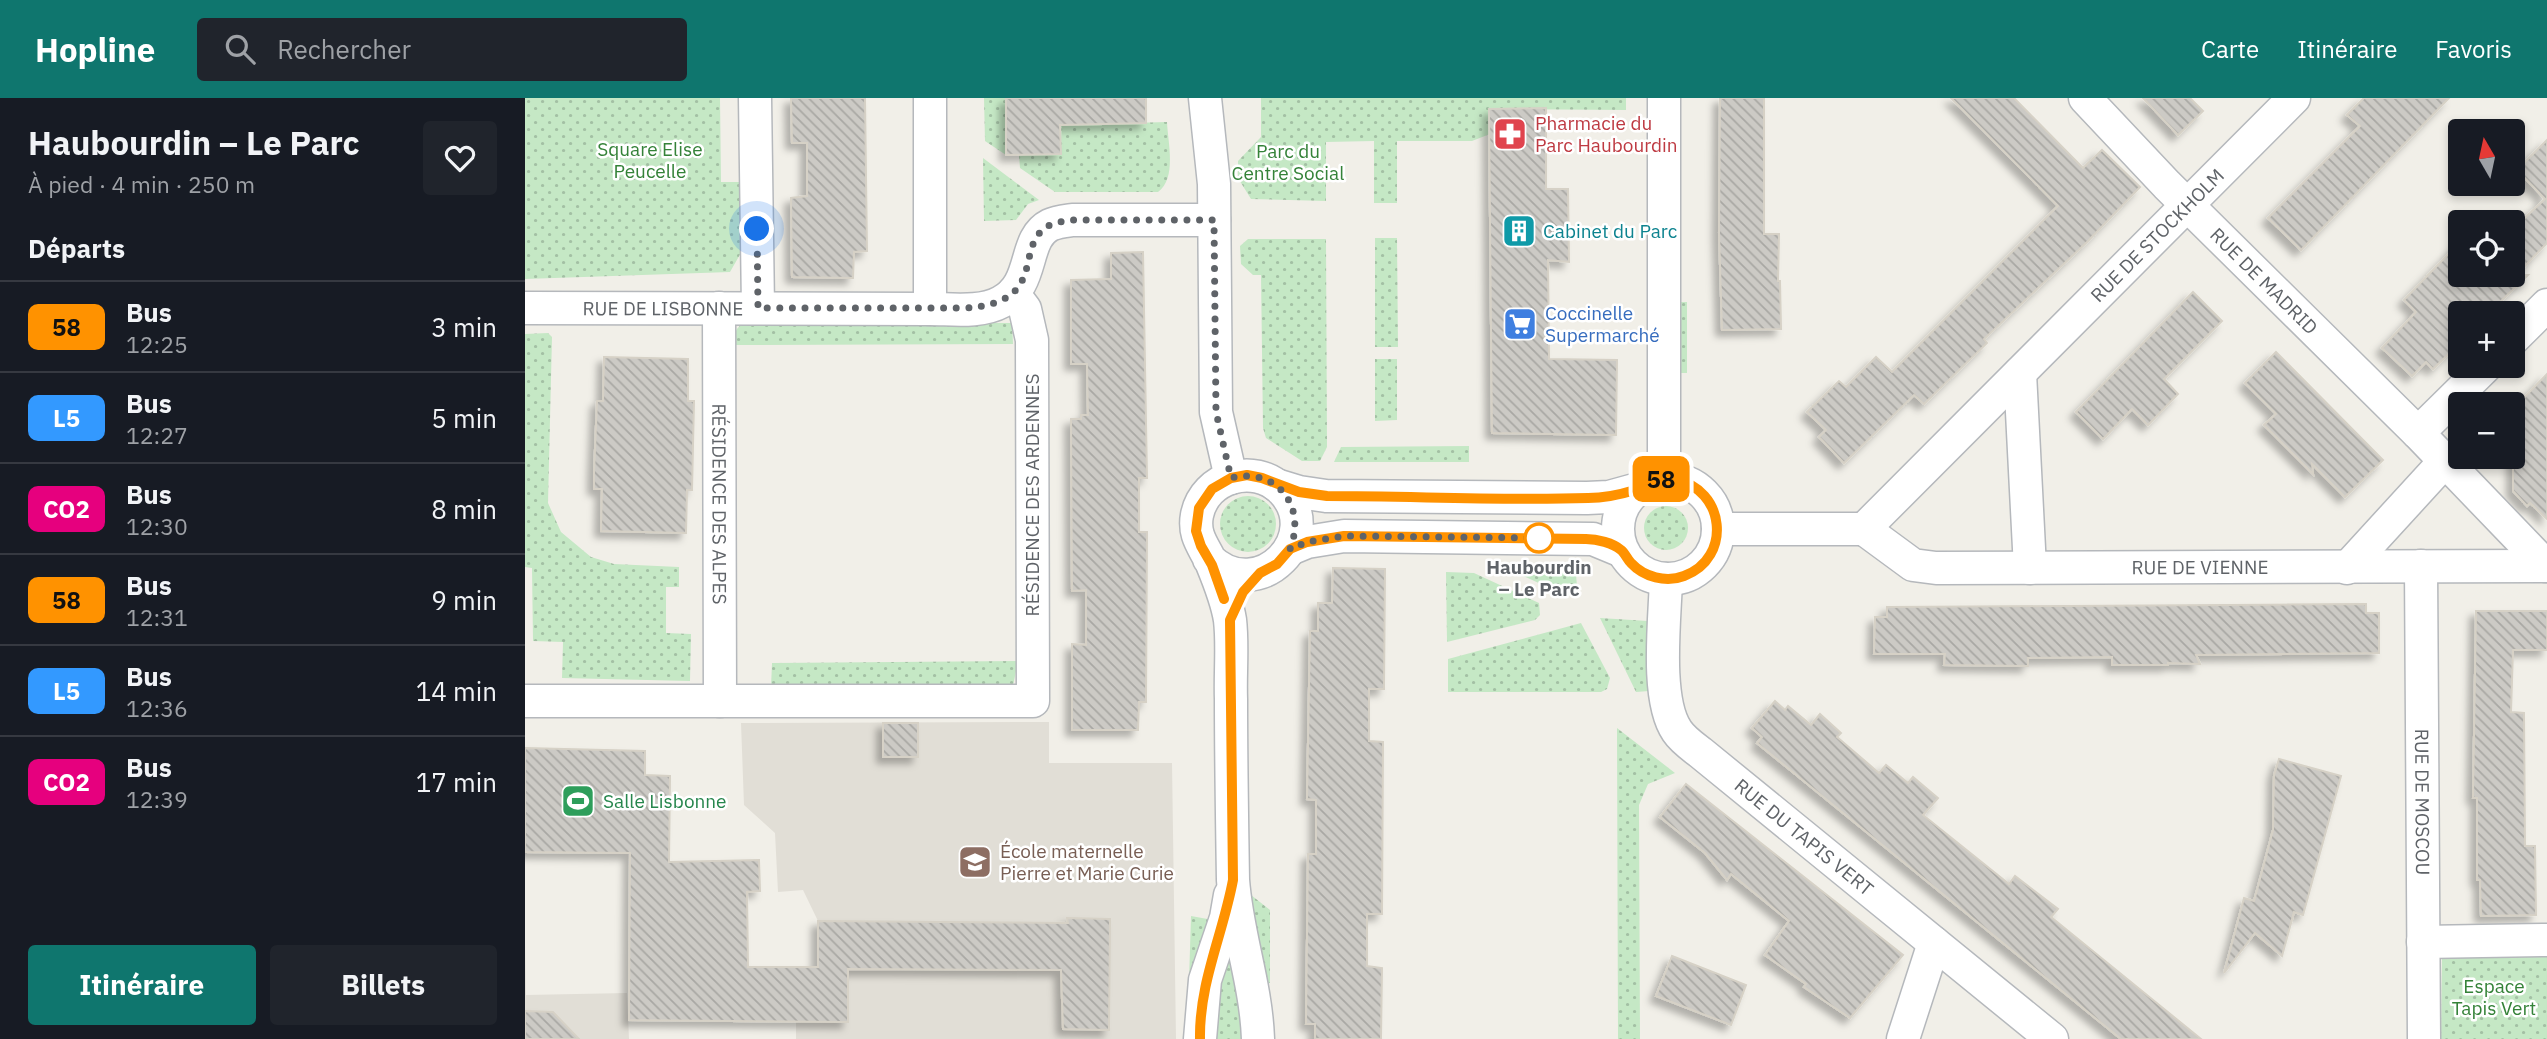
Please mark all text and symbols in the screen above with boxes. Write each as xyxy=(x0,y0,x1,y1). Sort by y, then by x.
search box xyxy=(197,18,687,81)
text: Hopline xyxy=(35,28,155,71)
icon: search xyxy=(221,30,259,68)
text: Rechercher xyxy=(277,32,411,66)
text: Carte xyxy=(2201,33,2259,65)
text: Itinéraire xyxy=(2297,33,2397,65)
text: Favoris xyxy=(2435,33,2512,65)
place label: Pharmacie du Parc Haubourdin xyxy=(1535,111,1678,157)
pharmacy icon: Pharmacie du Parc Haubourdin xyxy=(1491,115,1529,153)
north arrow xyxy=(2448,119,2525,196)
map controls xyxy=(2448,119,2525,469)
text: Haubourdin – Le Parc xyxy=(28,121,360,164)
button: heart xyxy=(423,121,497,195)
park label: Square Elise Peucelle xyxy=(597,137,703,183)
park label: Parc du Centre Social xyxy=(1232,139,1344,185)
street label: RUE DE STOCKHOLM xyxy=(2085,163,2229,307)
text: À pied · 4 min · 250 m xyxy=(28,169,255,199)
button: locate xyxy=(2448,210,2525,287)
your location xyxy=(739,211,774,246)
building icon: Cabinet du Parc xyxy=(1500,212,1538,250)
place label: Cabinet du Parc xyxy=(1543,219,1678,243)
street label: RUE DE MADRID xyxy=(2205,223,2323,339)
text: Départs xyxy=(28,231,125,265)
text: Bus xyxy=(126,295,172,329)
street label: RUE DE LISBONNE xyxy=(583,296,743,321)
place label: Coccinelle Supermarché xyxy=(1545,301,1660,347)
button: + xyxy=(2448,301,2525,378)
supermarket icon: Coccinelle Supermarché xyxy=(1501,305,1539,343)
text: 3 min xyxy=(431,310,497,344)
text: 58 xyxy=(52,311,81,343)
text: 12:25 xyxy=(126,329,188,359)
street label: RÉSIDENCE DES ARDENNES xyxy=(1020,374,1044,617)
text: Bus xyxy=(126,386,172,420)
button: − xyxy=(2448,392,2525,469)
text: 5 min xyxy=(431,401,497,435)
text: L5 xyxy=(53,402,80,434)
street label: RÉSIDENCE DES ALPES xyxy=(707,403,732,605)
text: 12:27 xyxy=(126,420,188,450)
line badge: 58 xyxy=(1629,456,1693,502)
text: 58 xyxy=(1647,463,1675,495)
text: Bus xyxy=(126,477,172,511)
text: 8 min xyxy=(431,492,497,526)
text: CO2 xyxy=(43,493,90,525)
text: 12:30 xyxy=(126,511,188,541)
marker: Haubourdin – Le Parc xyxy=(1524,523,1554,553)
place label: Haubourdin – Le Parc xyxy=(1486,555,1592,601)
street label: RUE DE VIENNE xyxy=(2132,555,2269,579)
text: Bus xyxy=(126,568,172,602)
text: 9 min xyxy=(431,583,497,617)
text: 58 xyxy=(52,584,81,616)
text: 12:31 xyxy=(126,602,188,632)
text: Bus xyxy=(126,659,172,693)
text: 14 min xyxy=(416,674,497,708)
text: L5 xyxy=(53,675,80,707)
text: 12:36 xyxy=(126,693,188,723)
street label: RUE DE MOSCOU xyxy=(2410,729,2435,875)
text: Bus xyxy=(126,750,172,784)
text: 17 min xyxy=(416,765,497,799)
text: CO2 xyxy=(43,766,90,798)
street label: RUE DU TAPIS VERT xyxy=(1730,773,1879,901)
sports icon: Salle Lisbonne xyxy=(559,782,597,820)
text: 12:39 xyxy=(126,784,188,814)
place label: Salle Lisbonne xyxy=(603,789,727,813)
place label: École maternelle Pierre et Marie Curie xyxy=(1000,839,1174,885)
school or university icon: École maternelle Pierre et Marie Curie xyxy=(956,843,994,881)
button: Itinéraire xyxy=(28,945,256,1025)
button: Billets xyxy=(270,945,497,1025)
park label: Espace Tapis Vert xyxy=(2452,974,2536,1020)

